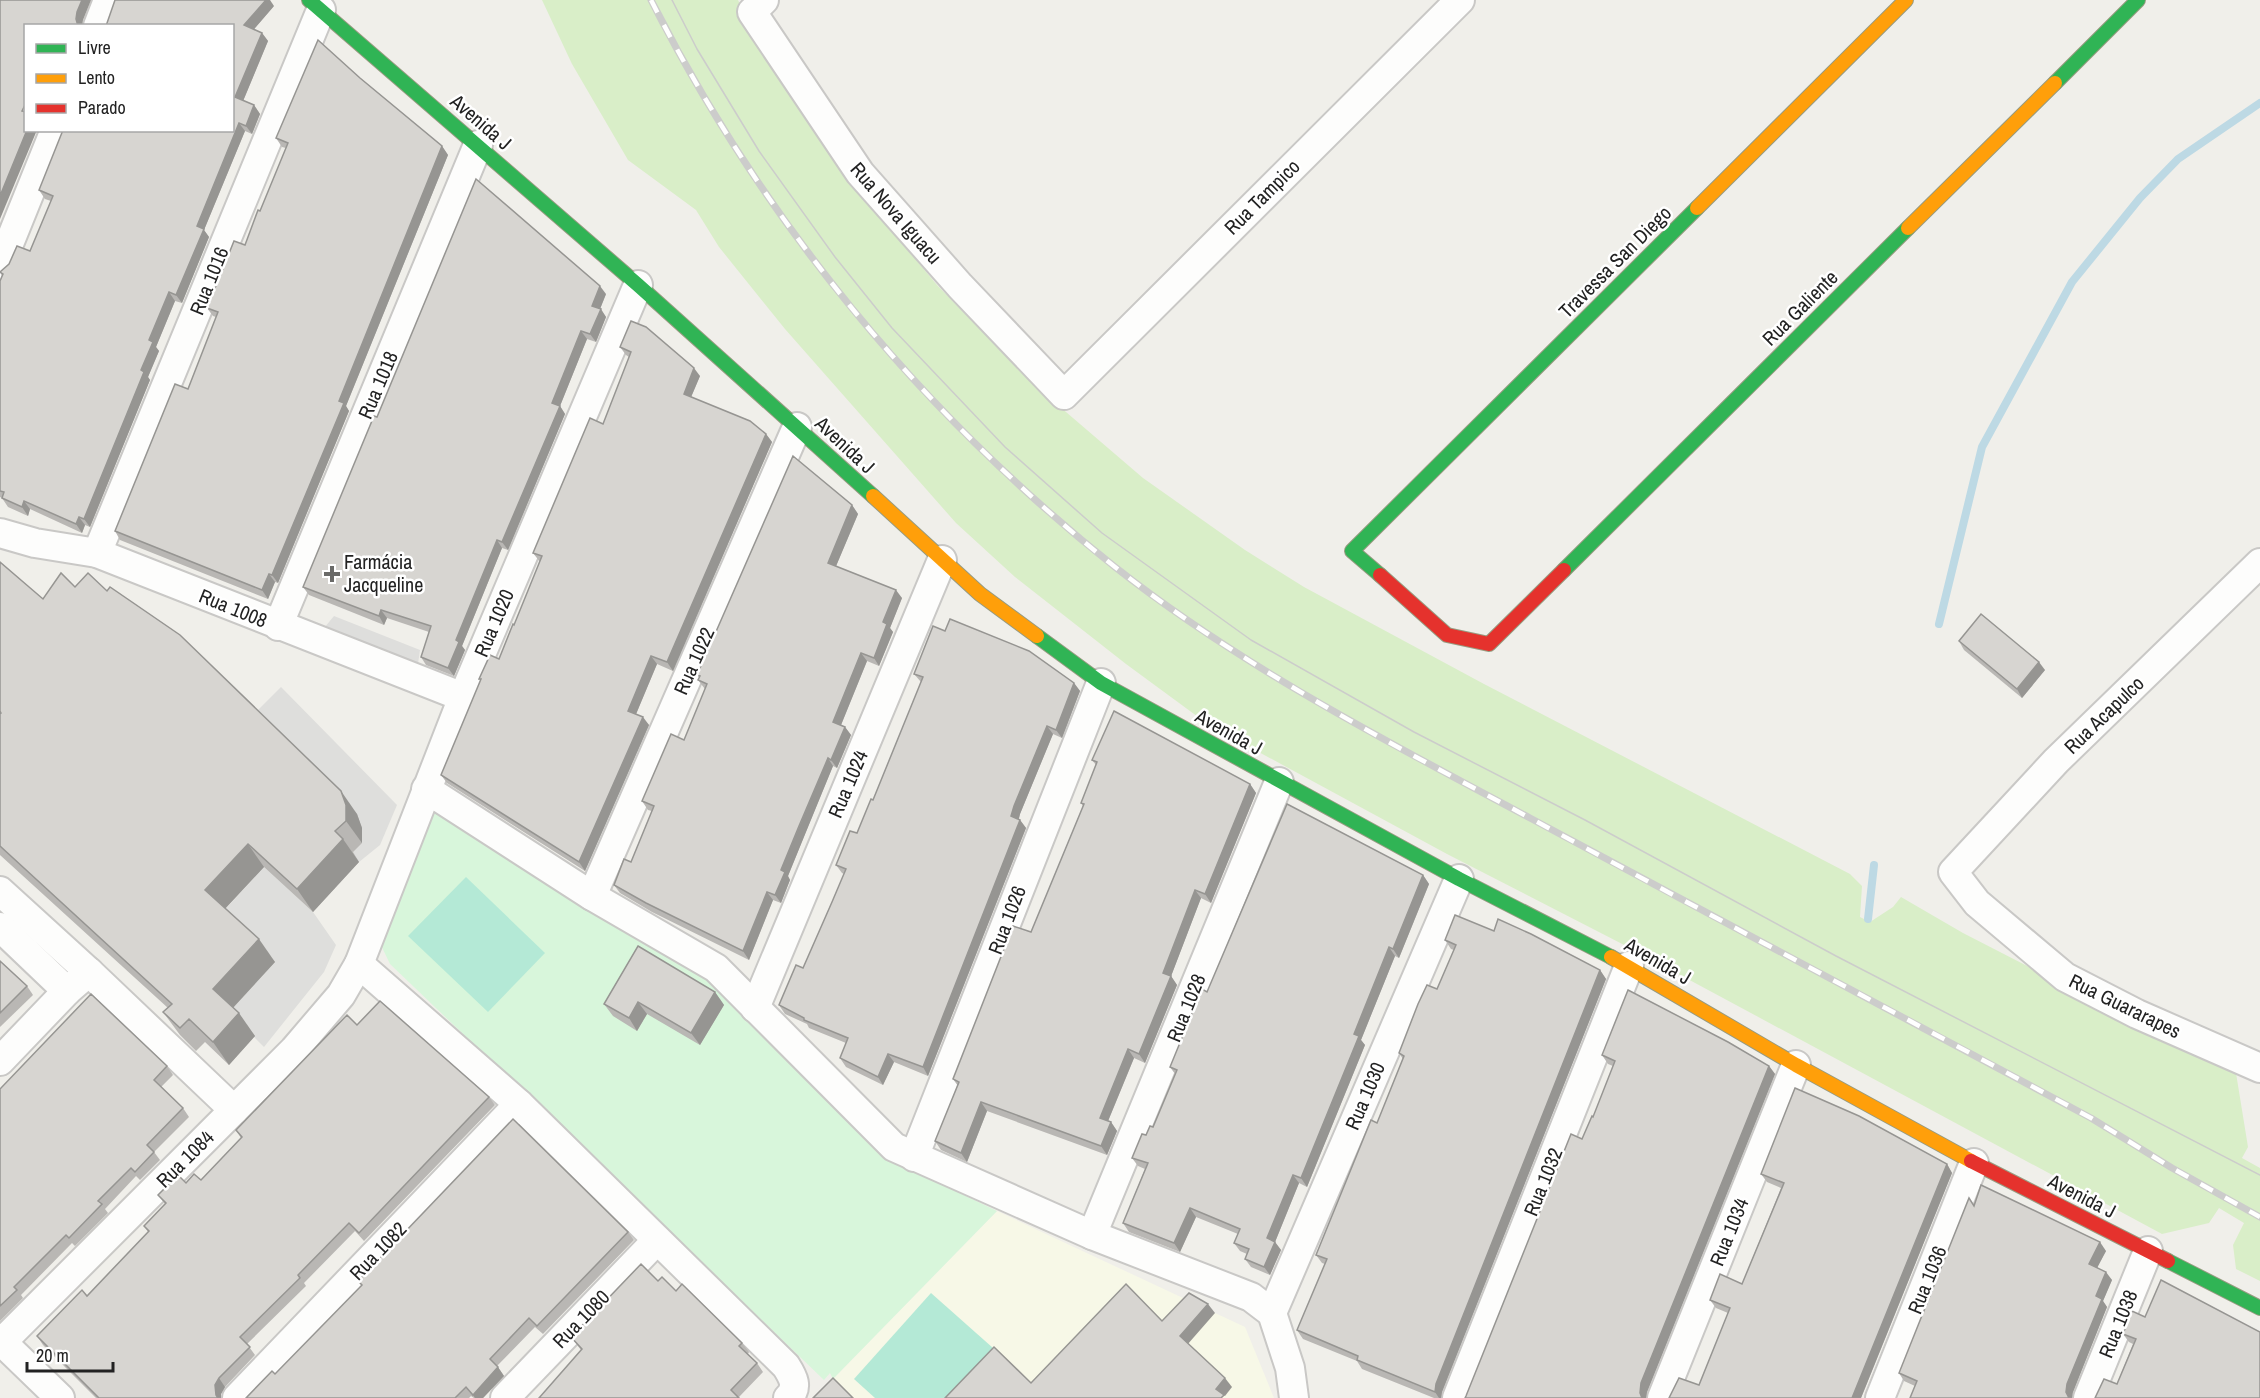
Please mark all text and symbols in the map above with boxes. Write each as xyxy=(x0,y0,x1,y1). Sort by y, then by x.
legend xyxy=(24,24,234,132)
text: Livre xyxy=(78,35,111,60)
text: Lento xyxy=(78,65,115,90)
street label: Avenida J xyxy=(444,87,518,156)
text: Parado xyxy=(78,95,126,120)
street label: Rua Tampico xyxy=(1218,153,1305,240)
street label: Rua Nova Iguacu xyxy=(845,156,948,269)
street label: Travessa San Diego xyxy=(1552,199,1677,324)
street label: Rua 1016 xyxy=(183,243,234,319)
street label: Rua Galiente xyxy=(1756,264,1843,351)
street label: Rua 1018 xyxy=(351,347,404,423)
street label: Avenida J xyxy=(809,409,881,479)
place label: Farmácia Jacqueline xyxy=(344,548,423,598)
marker: Farmácia Jacqueline xyxy=(325,567,339,581)
street label: Rua 1008 xyxy=(195,582,271,633)
street label: Rua 1020 xyxy=(467,585,520,661)
street label: Rua 1022 xyxy=(667,623,720,699)
street label: Rua Acapulco xyxy=(2058,670,2149,760)
street label: Avenida J xyxy=(1190,702,1268,761)
street label: Rua 1024 xyxy=(821,746,874,822)
street label: Rua 1026 xyxy=(981,882,1032,958)
street label: Avenida J xyxy=(1619,930,1696,990)
street label: Rua Guararapes xyxy=(2065,967,2186,1044)
street label: Rua 1028 xyxy=(1160,970,1211,1046)
street label: Rua 1030 xyxy=(1338,1058,1391,1134)
street label: Rua 1084 xyxy=(150,1124,219,1193)
street label: Rua 1032 xyxy=(1517,1144,1568,1220)
street label: Avenida J xyxy=(2043,1167,2121,1224)
street label: Rua 1034 xyxy=(1703,1194,1754,1270)
street label: Rua 1082 xyxy=(343,1216,412,1286)
street label: Rua 1036 xyxy=(1901,1242,1952,1318)
street label: Rua 1080 xyxy=(546,1284,615,1354)
street label: Rua 1038 xyxy=(2092,1286,2143,1362)
scale bar xyxy=(27,1335,112,1373)
text: 20 m xyxy=(36,1343,69,1368)

